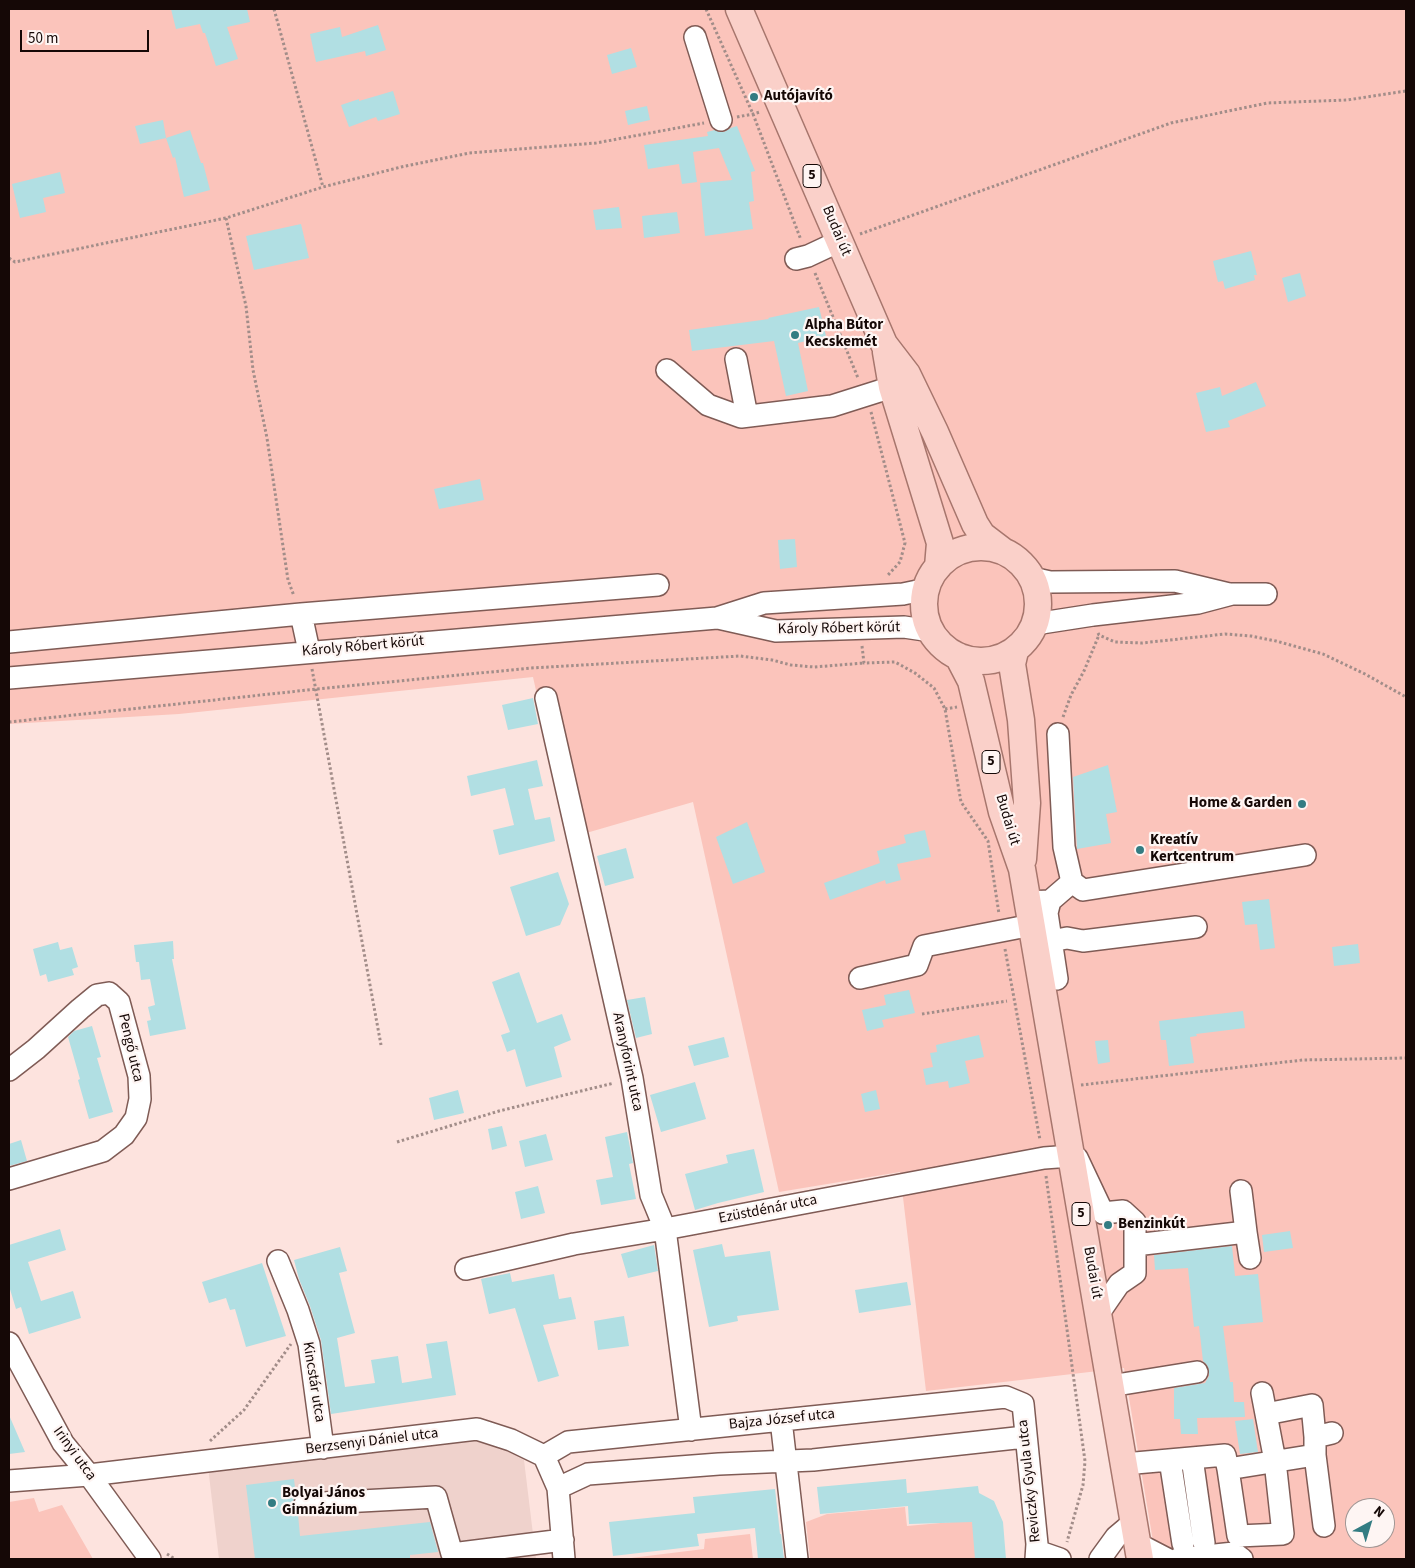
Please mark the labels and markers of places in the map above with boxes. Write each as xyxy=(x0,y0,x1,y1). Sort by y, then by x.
place label: Autójavító xyxy=(764,88,833,106)
marker: Autójavító xyxy=(748,91,760,103)
place label: Alpha Bútor Kecskemét xyxy=(805,317,883,352)
marker: Alpha Bútor Kecskemét xyxy=(789,329,801,341)
place label: Home & Garden xyxy=(1189,795,1292,813)
marker: Home & Garden xyxy=(1296,798,1308,810)
place label: Kreatív Kertcentrum xyxy=(1150,832,1234,867)
marker: Kreatív Kertcentrum xyxy=(1134,844,1146,856)
place label: Benzinkút xyxy=(1118,1216,1185,1234)
marker: Benzinkút xyxy=(1102,1219,1114,1231)
place label: Bolyai János Gimnázium xyxy=(282,1485,365,1520)
marker: Bolyai János Gimnázium xyxy=(266,1497,278,1509)

